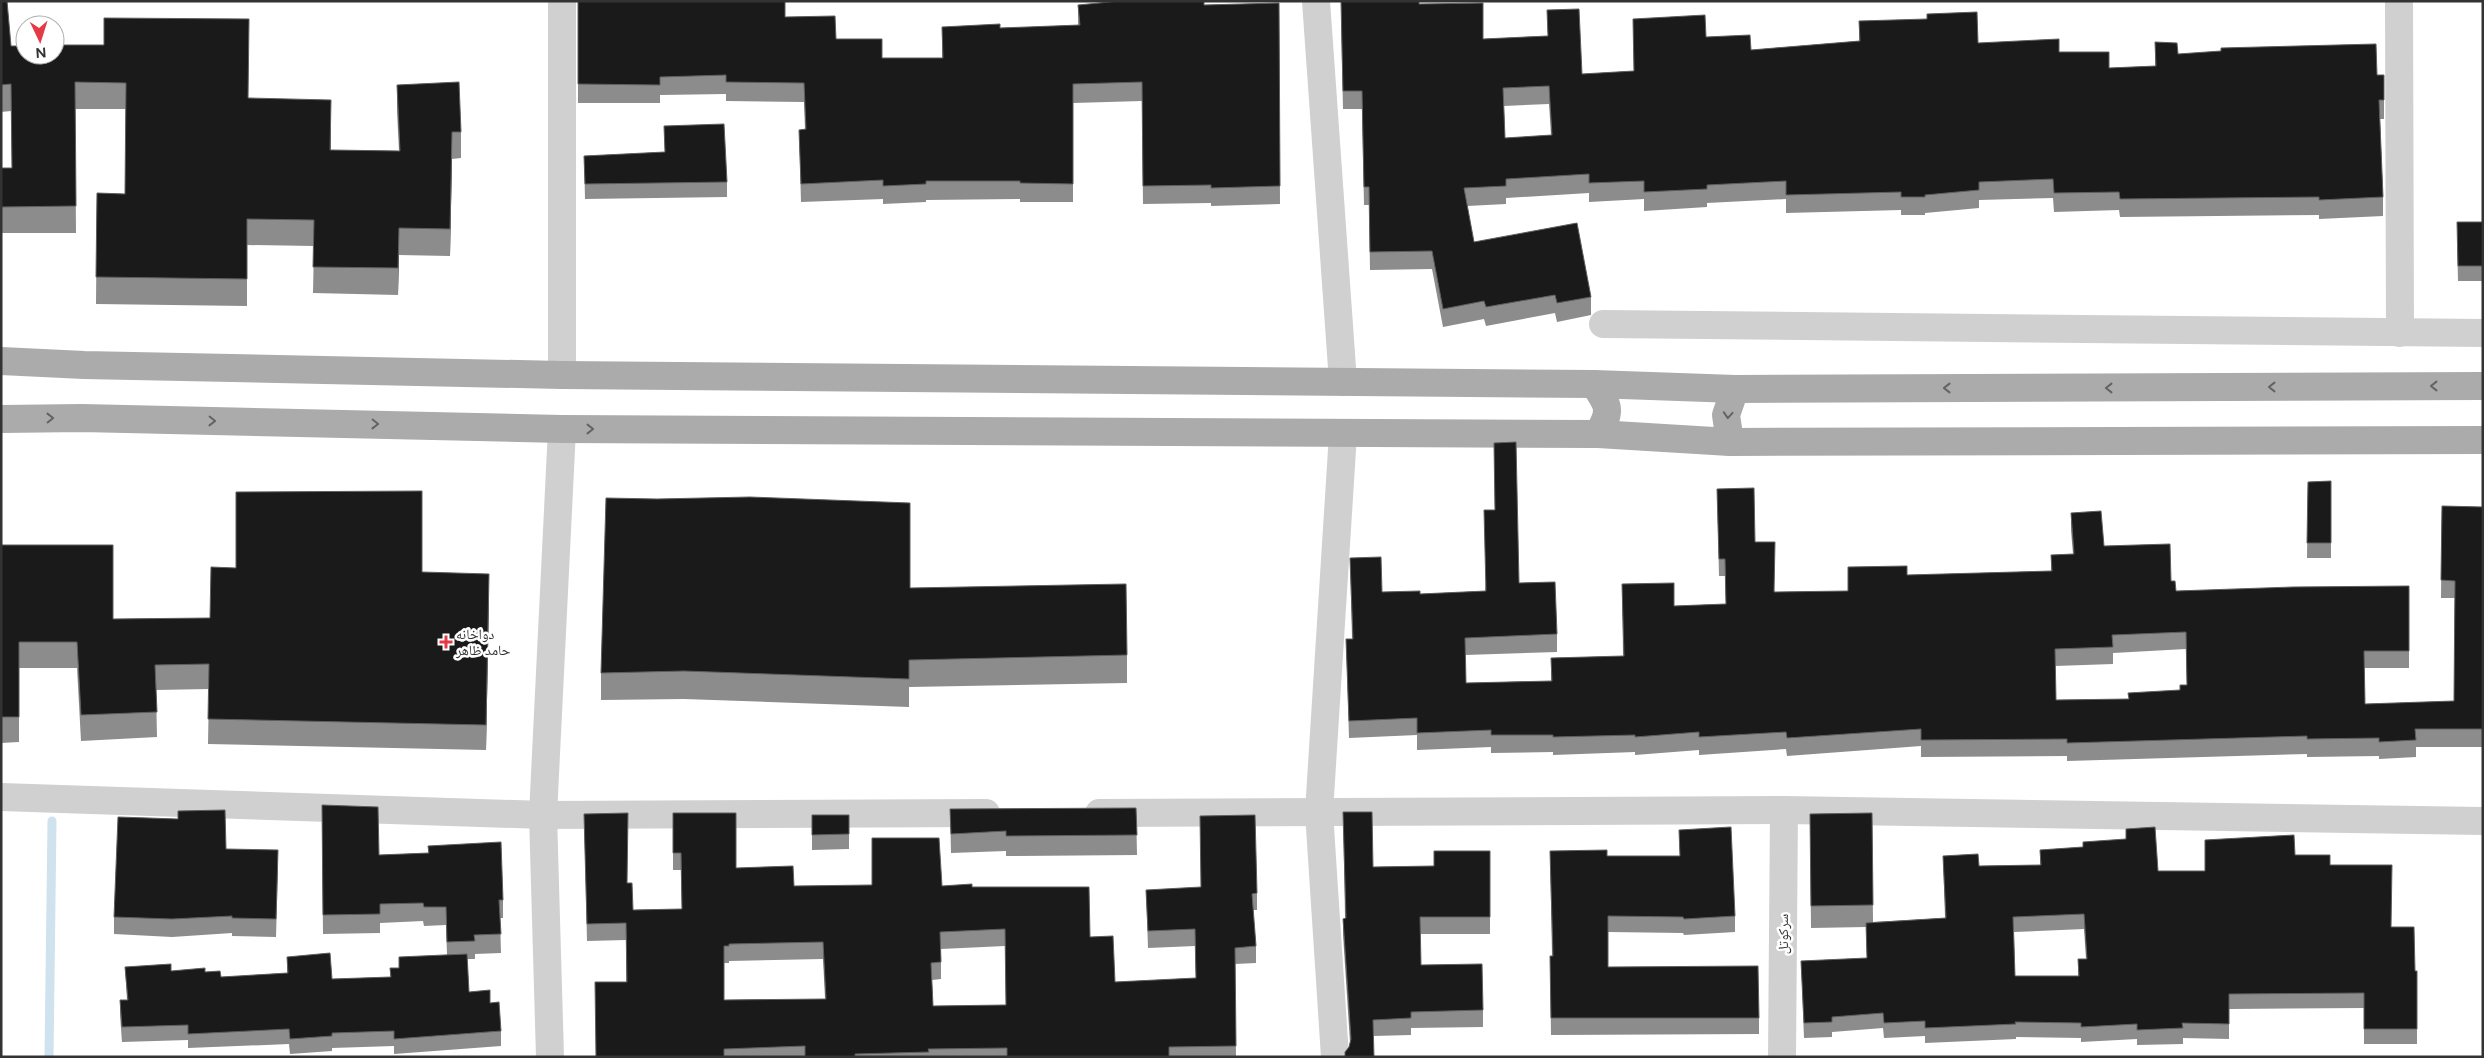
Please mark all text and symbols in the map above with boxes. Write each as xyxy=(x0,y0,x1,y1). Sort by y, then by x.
north arrow xyxy=(15,15,65,65)
text: N xyxy=(35,44,47,61)
one-way arrow xyxy=(2430,381,2438,391)
one-way arrow xyxy=(2105,382,2113,393)
one-way arrow xyxy=(2267,382,2275,392)
one-way arrow xyxy=(1942,383,1950,393)
one-way arrow xyxy=(1722,411,1733,419)
one-way arrow xyxy=(46,413,54,423)
one-way arrow xyxy=(209,416,217,426)
one-way arrow xyxy=(371,419,379,430)
one-way arrow xyxy=(586,424,594,434)
place label: دواخانه حامد ظاهر xyxy=(455,626,511,659)
marker: دواخانه حامد ظاهر xyxy=(440,636,452,648)
street label: سرکوتل xyxy=(1775,914,1792,954)

